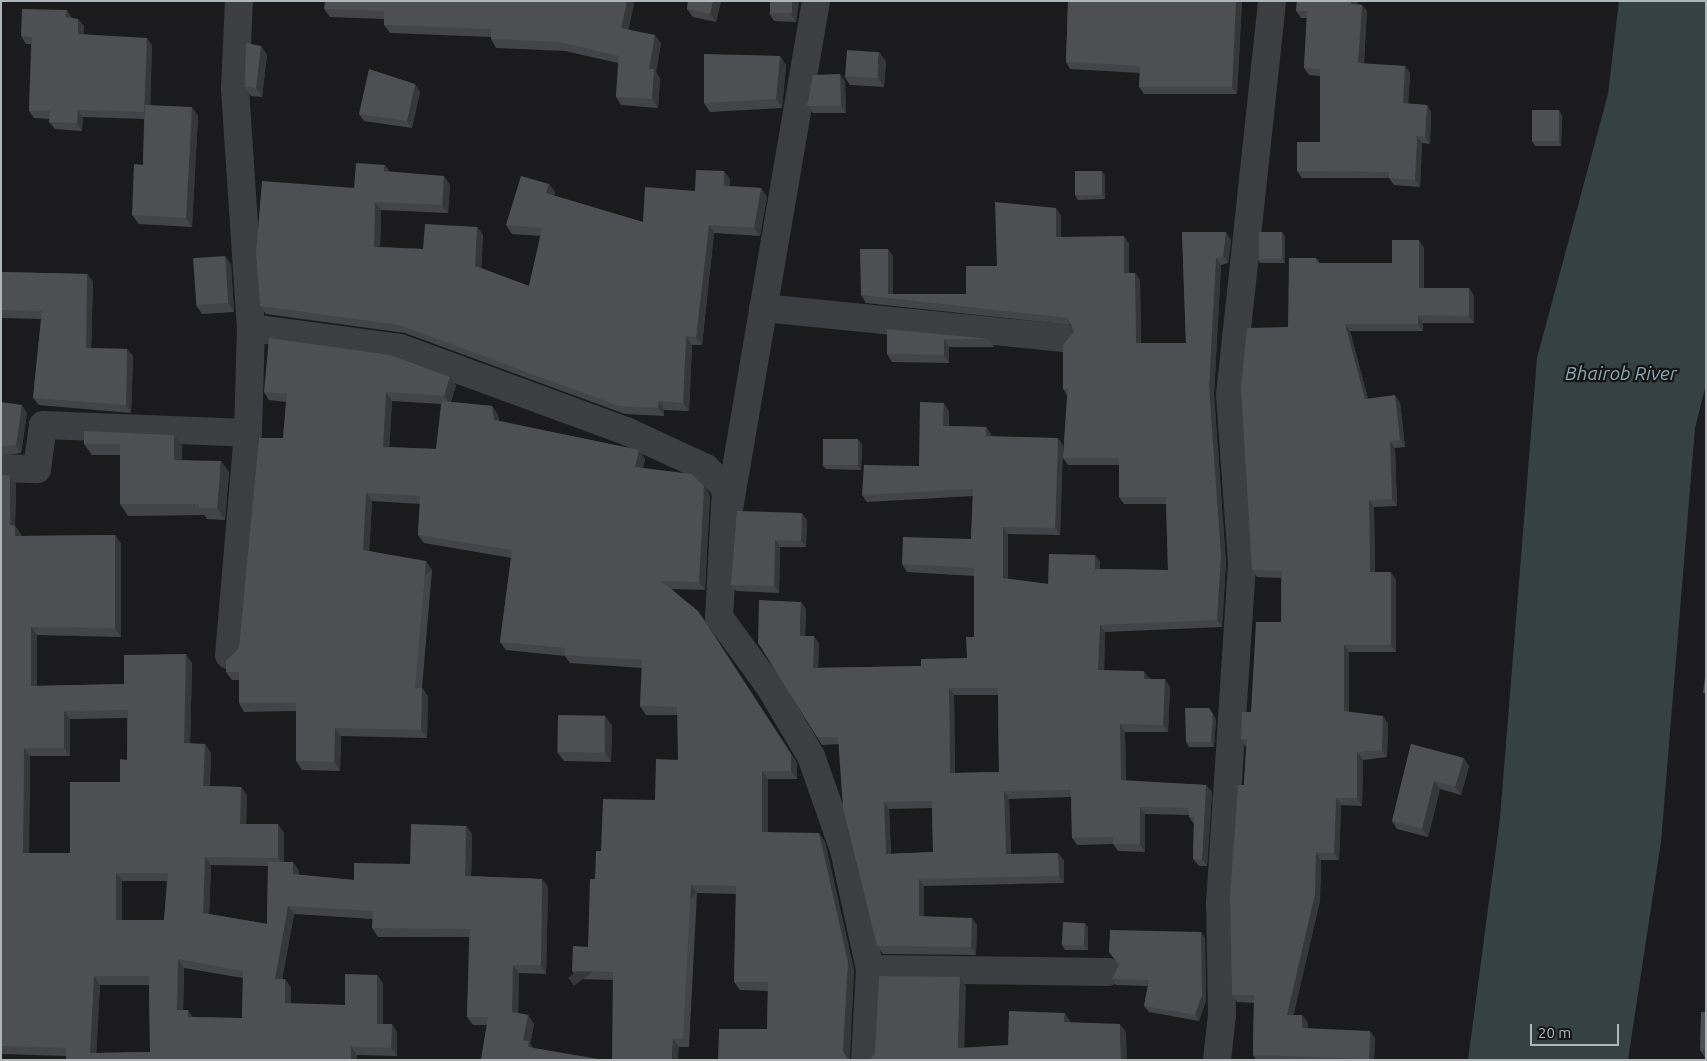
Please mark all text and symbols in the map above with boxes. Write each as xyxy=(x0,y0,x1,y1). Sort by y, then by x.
water label: Bhairob River xyxy=(1565,363,1677,385)
scale bar xyxy=(1532,1014,1621,1046)
text: 20 m xyxy=(1538,1024,1571,1041)

